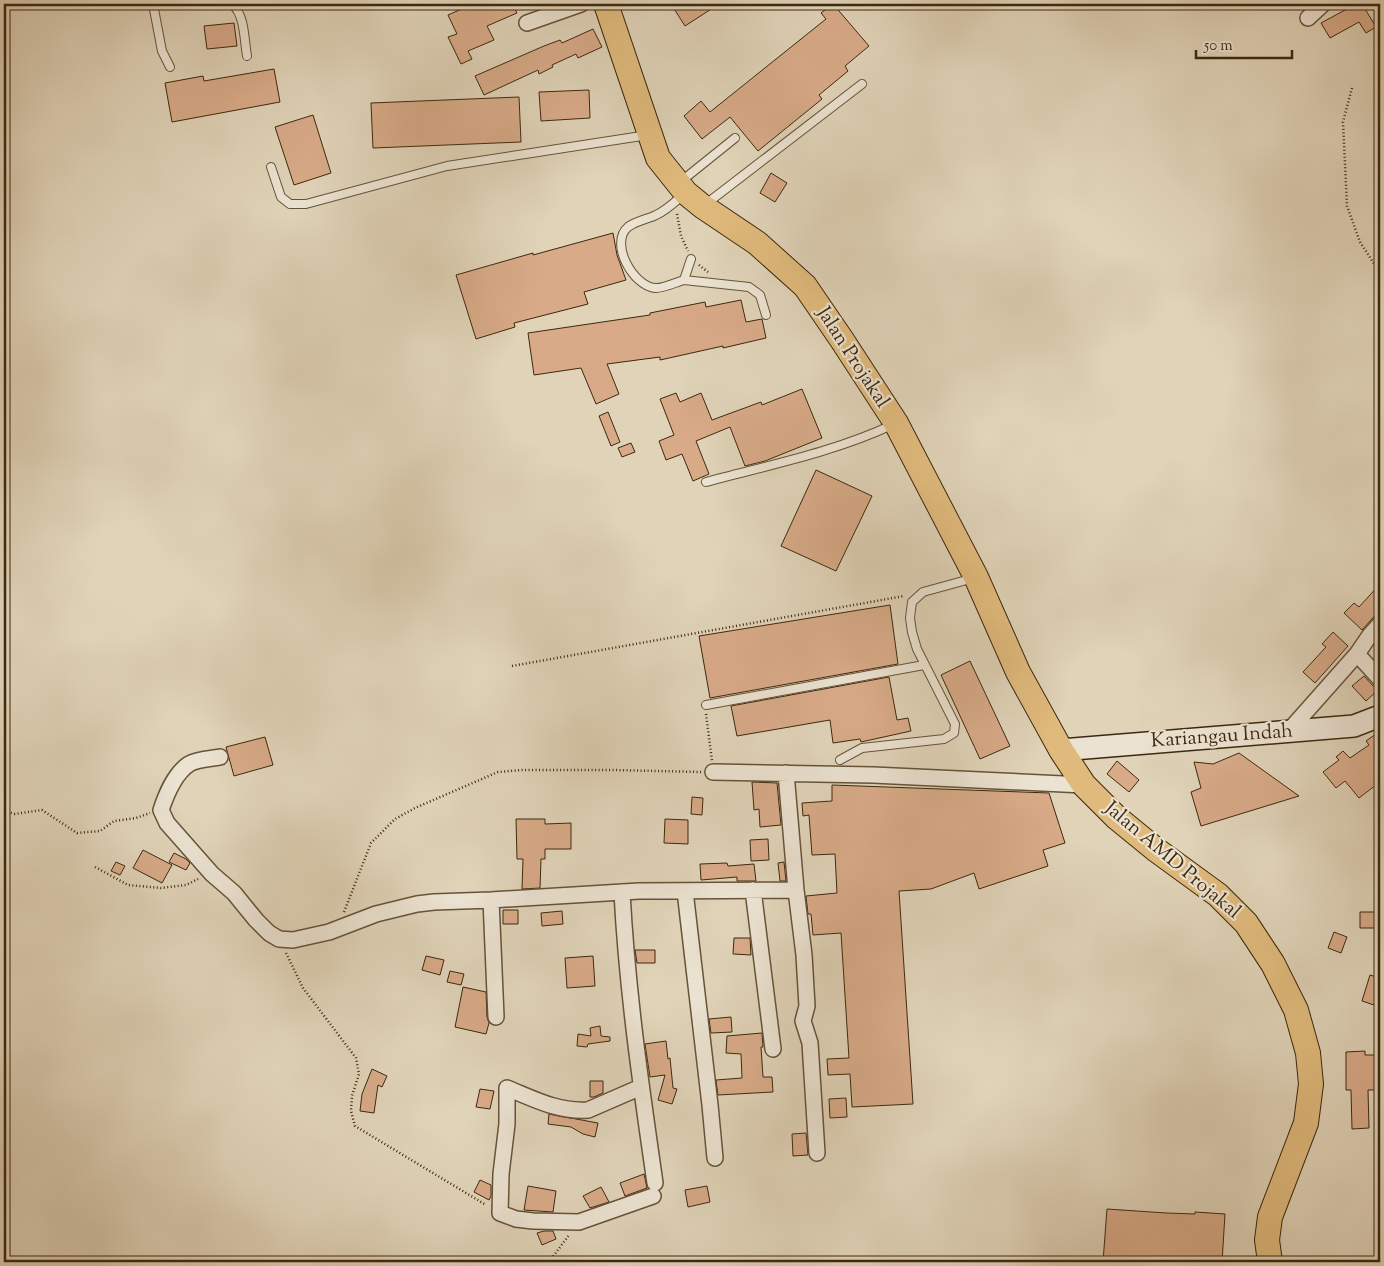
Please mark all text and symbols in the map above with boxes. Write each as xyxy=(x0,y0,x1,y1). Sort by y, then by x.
scale bar xyxy=(1196,28,1293,60)
text: 50 m xyxy=(1203,36,1233,57)
street label: Jalan Projakal xyxy=(808,301,896,415)
street label: Kariangau Indah xyxy=(1150,718,1294,756)
street label: Jalan AMD Projakal xyxy=(1097,794,1247,927)

